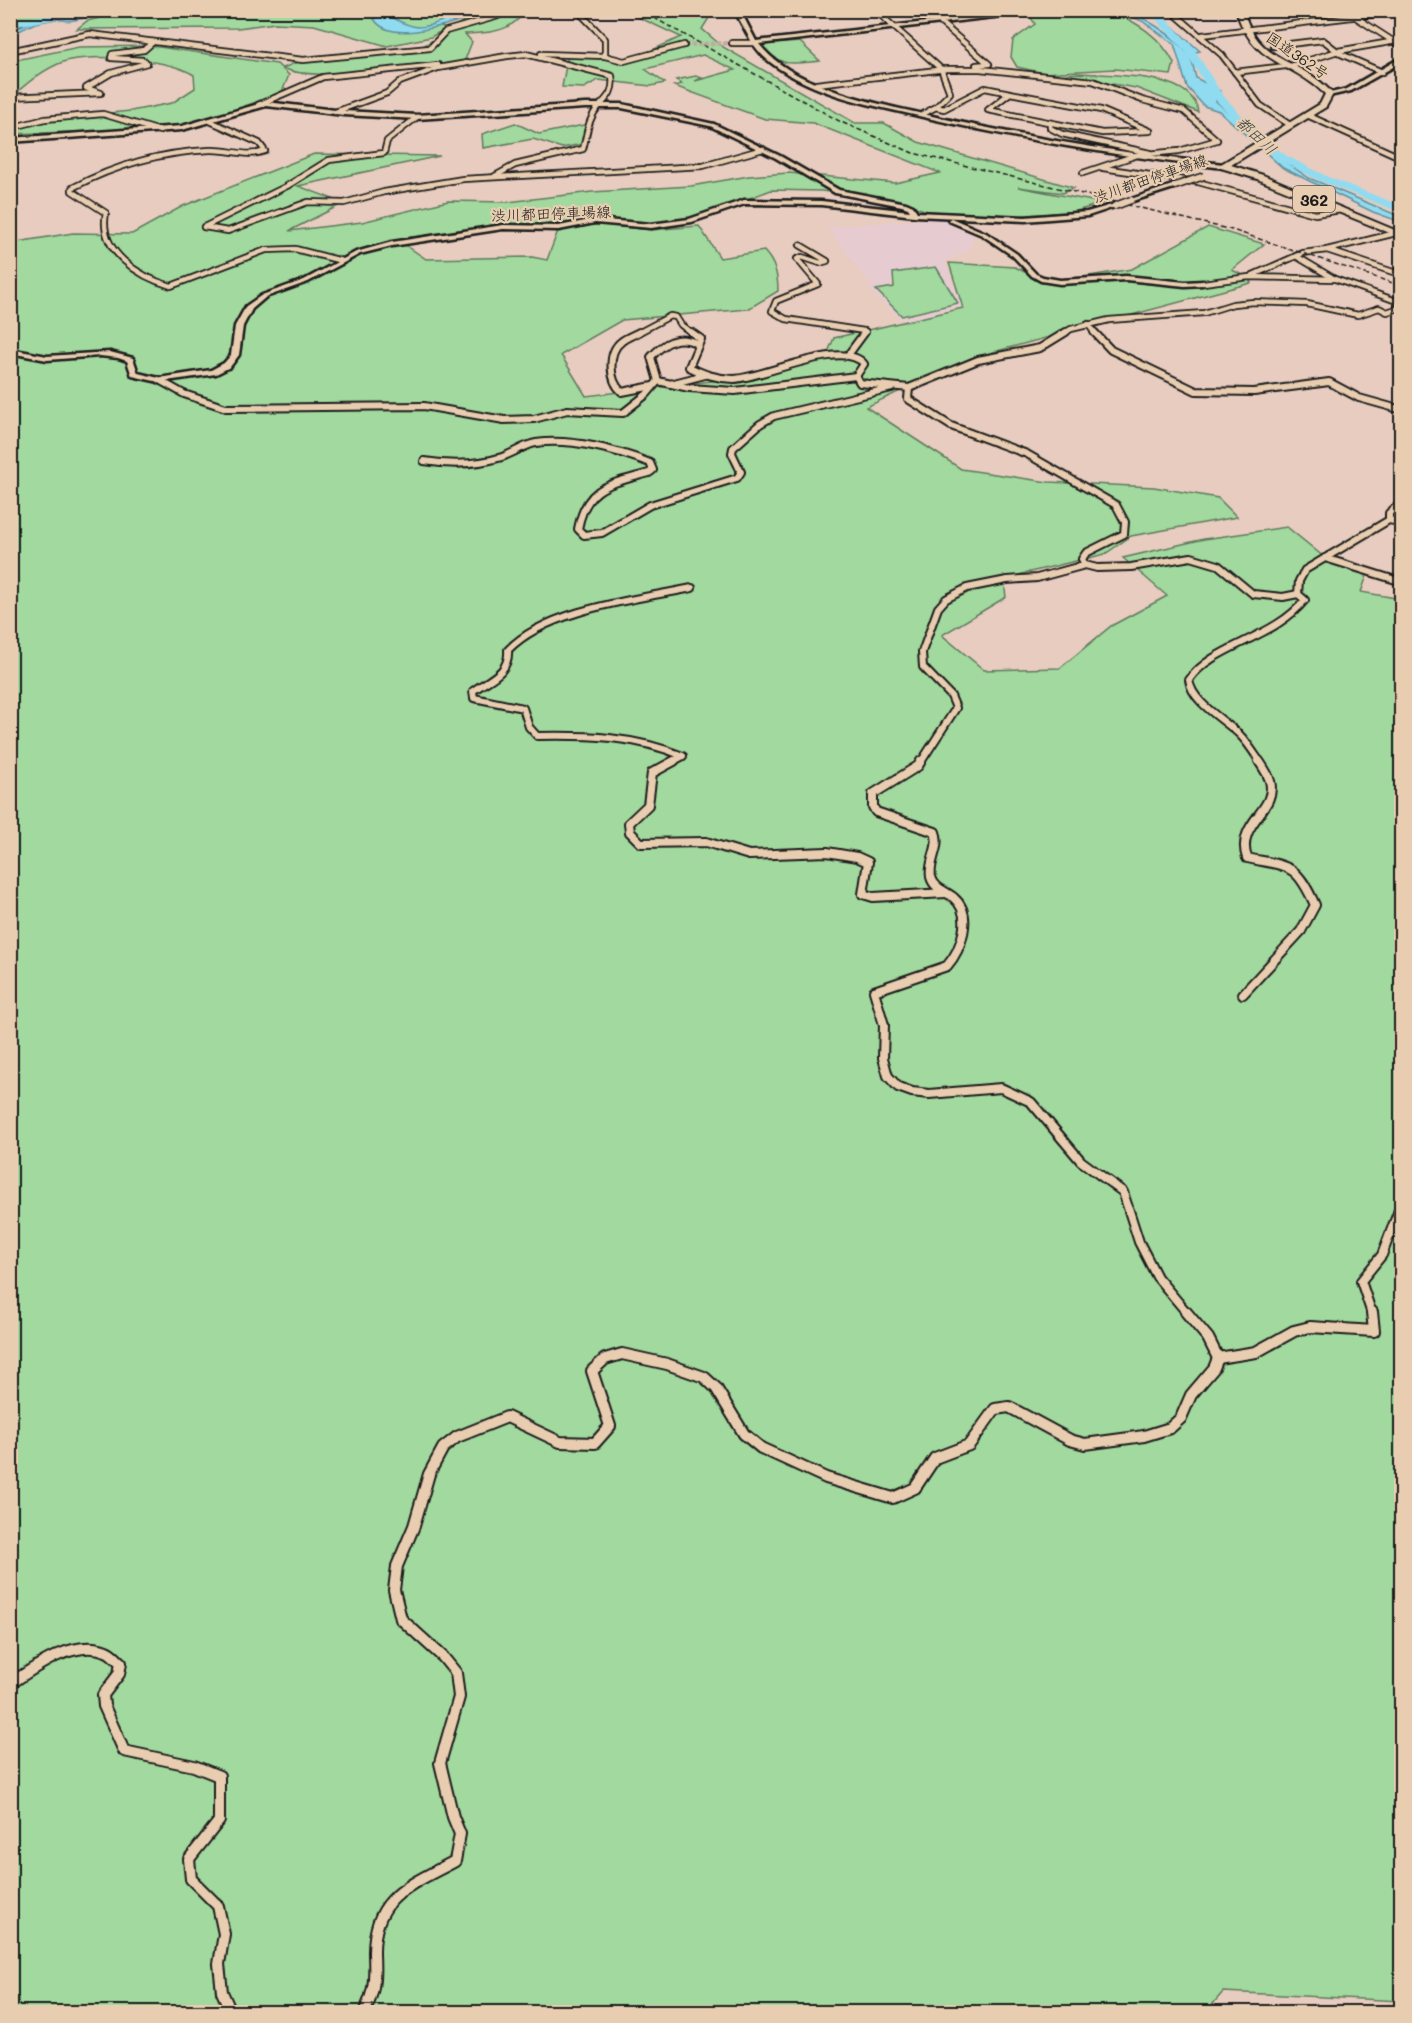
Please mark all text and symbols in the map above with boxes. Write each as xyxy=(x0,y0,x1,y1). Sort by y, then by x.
street label: 国道362号 xyxy=(1263,27,1333,83)
water label: 都田川 xyxy=(1232,111,1282,159)
street label: 渋川都田停車場線 xyxy=(1090,149,1210,207)
road number: 362 xyxy=(1293,186,1335,212)
street label: 渋川都田停車場線 xyxy=(491,201,611,225)

